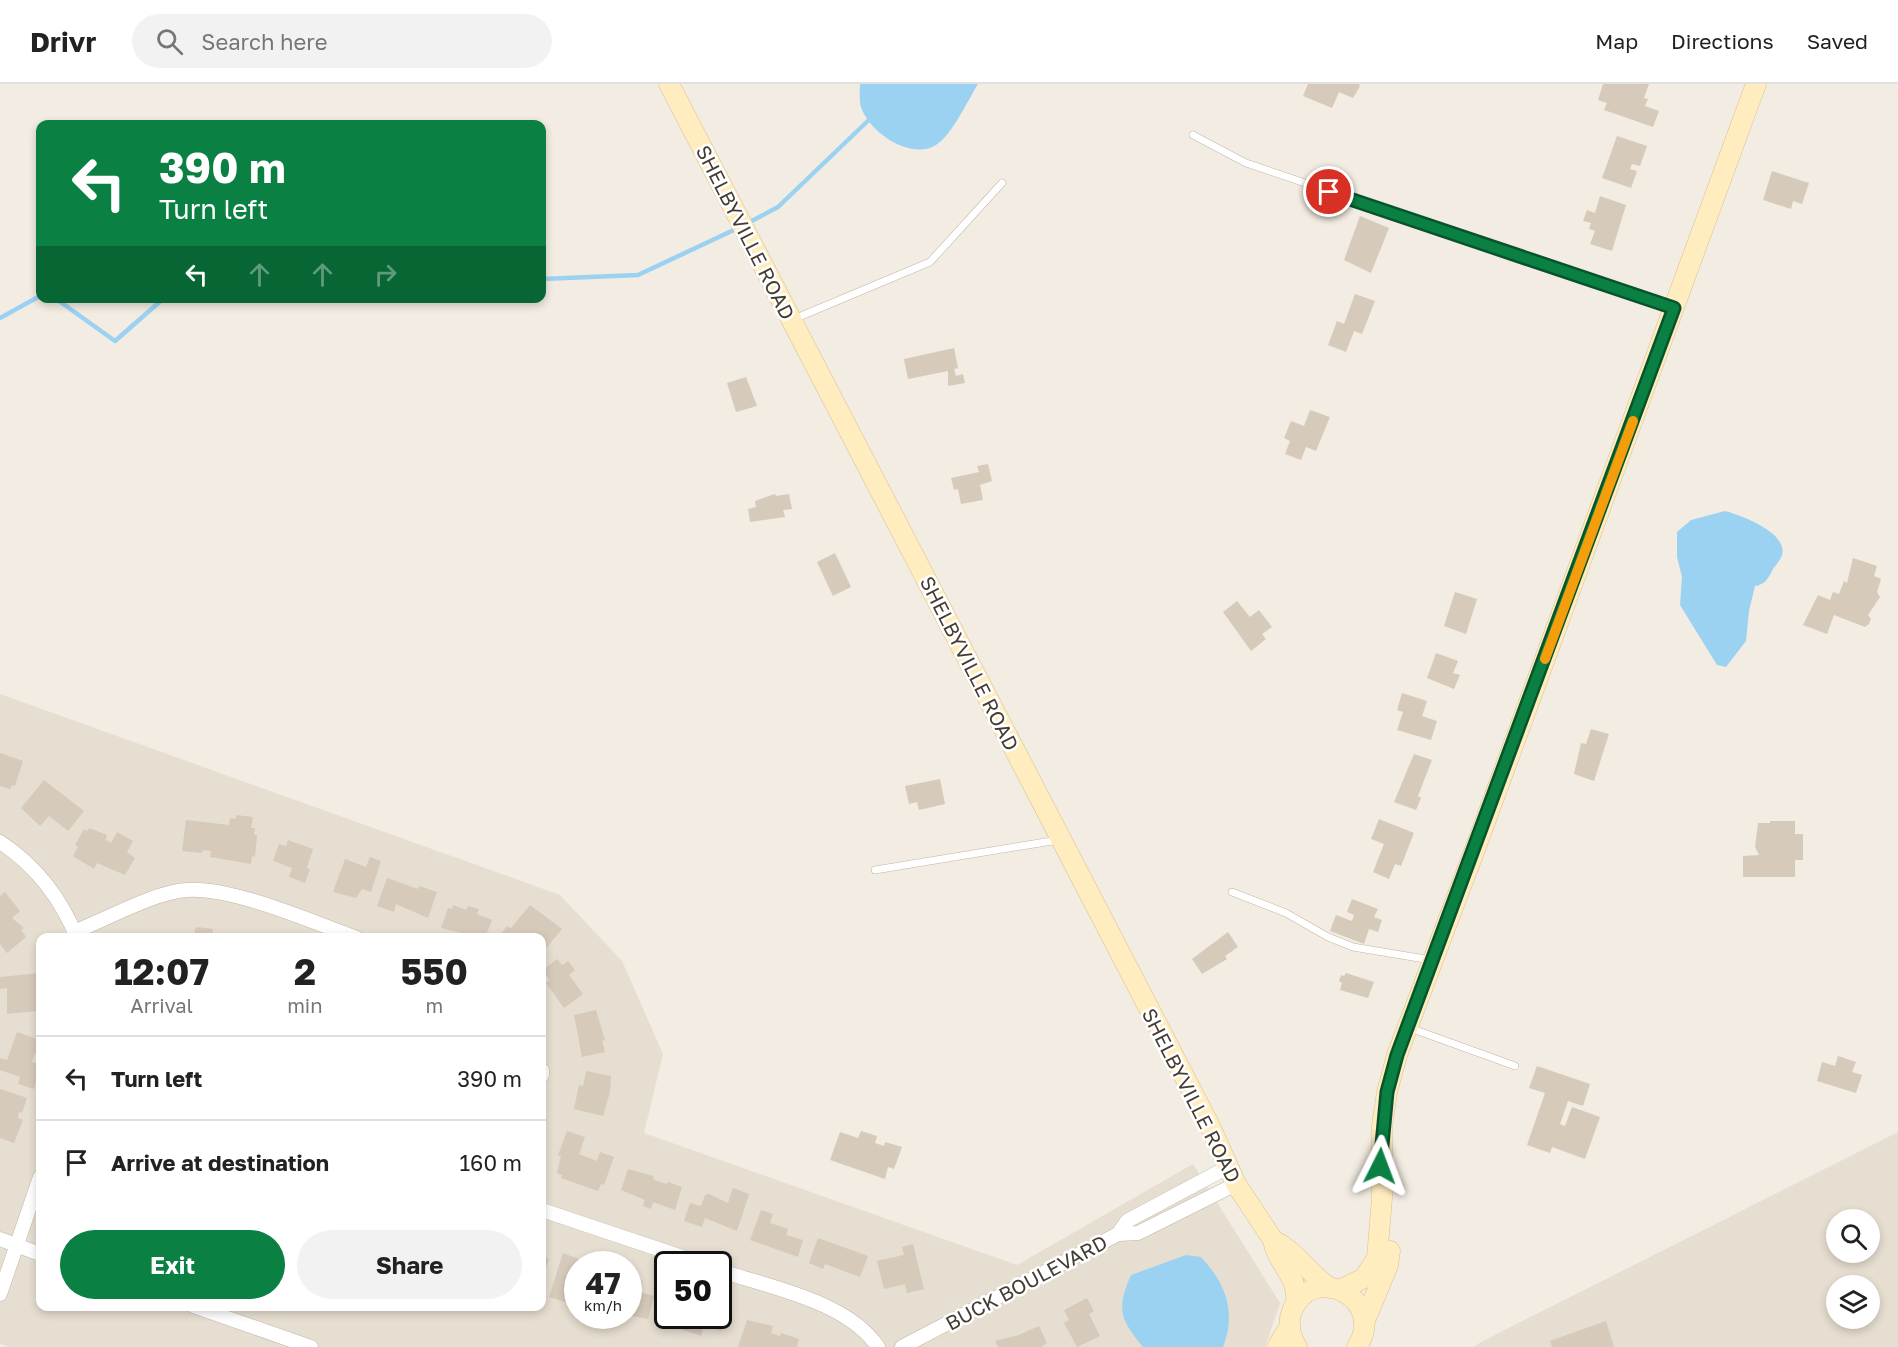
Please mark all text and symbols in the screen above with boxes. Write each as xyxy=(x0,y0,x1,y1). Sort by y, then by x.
search box xyxy=(132,14,552,68)
text: Drivr xyxy=(30,25,96,58)
icon: search xyxy=(153,25,186,58)
text: Search here xyxy=(201,28,327,55)
text: Map xyxy=(1595,28,1638,54)
text: Directions xyxy=(1671,28,1774,54)
text: Saved xyxy=(1807,28,1868,54)
street label: SHELBYVILLE ROAD xyxy=(692,141,800,323)
text: 390 m xyxy=(159,142,286,192)
icon: left xyxy=(60,144,138,222)
pin xyxy=(1303,166,1354,217)
icon: arrive xyxy=(1312,175,1345,208)
text: Turn left xyxy=(159,193,268,225)
icon: left xyxy=(180,258,213,291)
icon: ahead xyxy=(243,258,276,291)
icon: ahead xyxy=(306,258,339,291)
icon: right xyxy=(369,258,402,291)
street label: SHELBYVILLE ROAD xyxy=(916,572,1024,754)
text: 12:07 xyxy=(114,950,209,993)
text: 2 xyxy=(294,950,316,993)
text: 550 xyxy=(401,950,468,993)
text: Arrival xyxy=(130,993,193,1017)
text: min xyxy=(287,993,323,1017)
text: m xyxy=(425,993,443,1017)
street label: SHELBYVILLE ROAD xyxy=(1138,1004,1246,1186)
icon: left xyxy=(60,1062,93,1095)
text: Turn left xyxy=(111,1065,202,1092)
text: 390 m xyxy=(457,1065,522,1092)
position arrow xyxy=(1348,1134,1412,1198)
icon: arrive xyxy=(60,1146,93,1179)
text: Arrive at destination xyxy=(111,1149,329,1176)
text: 160 m xyxy=(459,1149,522,1176)
map controls xyxy=(1826,1209,1880,1329)
button: search xyxy=(1826,1209,1880,1263)
street label: BUCK BOULEVARD xyxy=(941,1229,1111,1335)
button: Exit xyxy=(60,1230,285,1299)
button: Share xyxy=(297,1230,522,1299)
speed limit sign: 50 xyxy=(654,1251,732,1329)
text: 47 xyxy=(585,1265,621,1301)
button: layers xyxy=(1826,1275,1880,1329)
text: km/h xyxy=(584,1296,622,1314)

